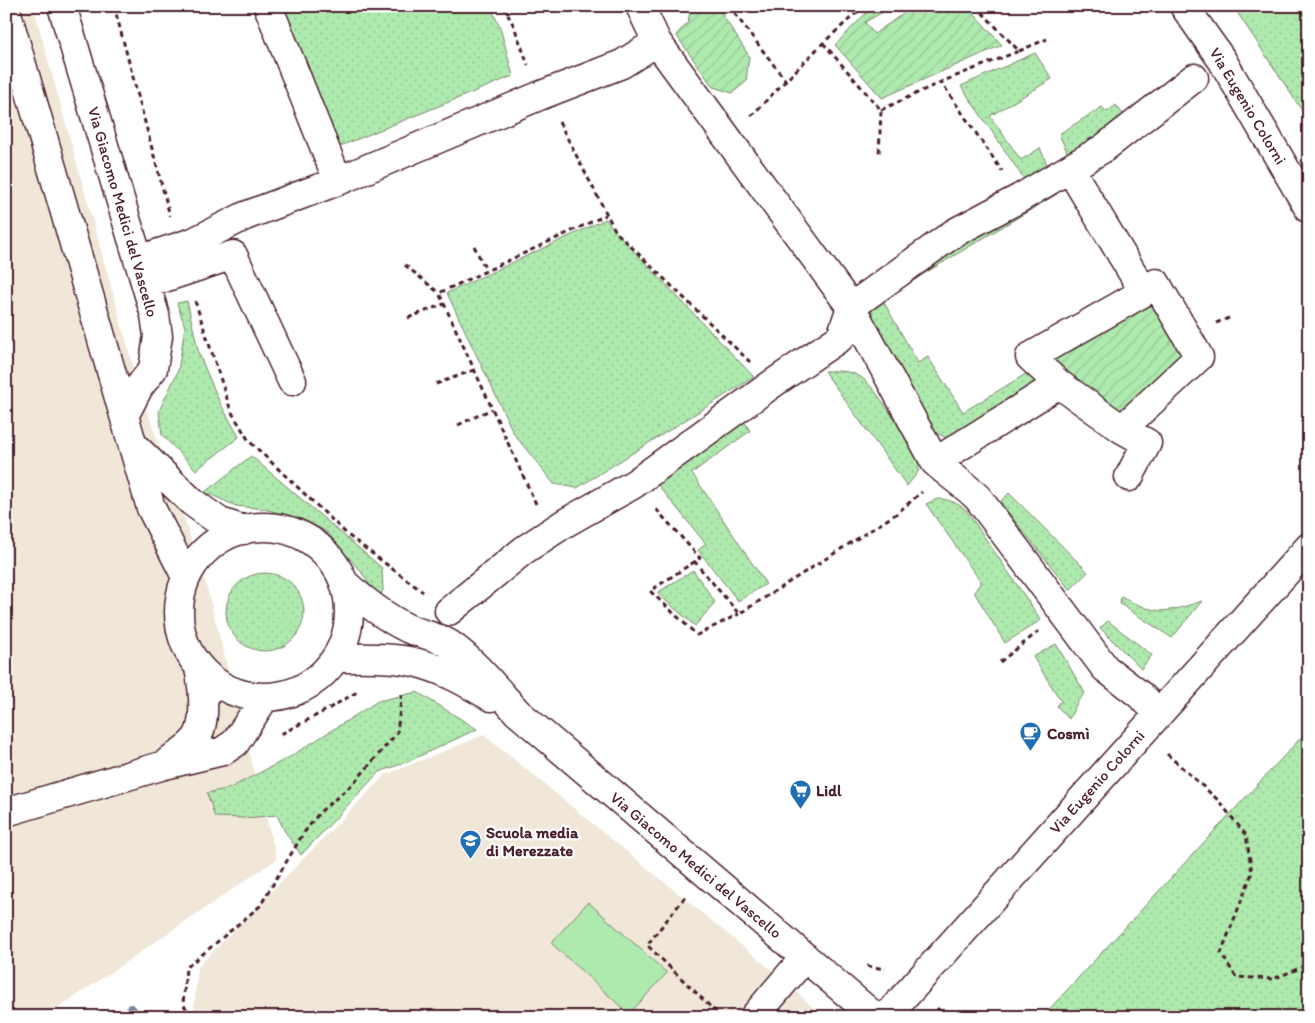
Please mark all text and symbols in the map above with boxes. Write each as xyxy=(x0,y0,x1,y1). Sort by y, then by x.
street label: Via Eugenio Colorni xyxy=(1206,44,1290,168)
street label: Via Giacomo Medici del Vascello xyxy=(84,105,162,319)
cafe icon: Cosmì xyxy=(1019,721,1043,752)
place label: Cosmì xyxy=(1047,724,1090,743)
street label: Via Eugenio Colorni xyxy=(1045,726,1149,838)
supermarket icon: Lidl xyxy=(788,778,812,809)
place label: Lidl xyxy=(816,781,842,800)
street label: Via Giacomo Medici del Vascello xyxy=(606,788,786,942)
place label: Scuola media di Merezzate xyxy=(486,823,579,860)
school or university icon: Scuola media di Merezzate xyxy=(458,829,482,860)

